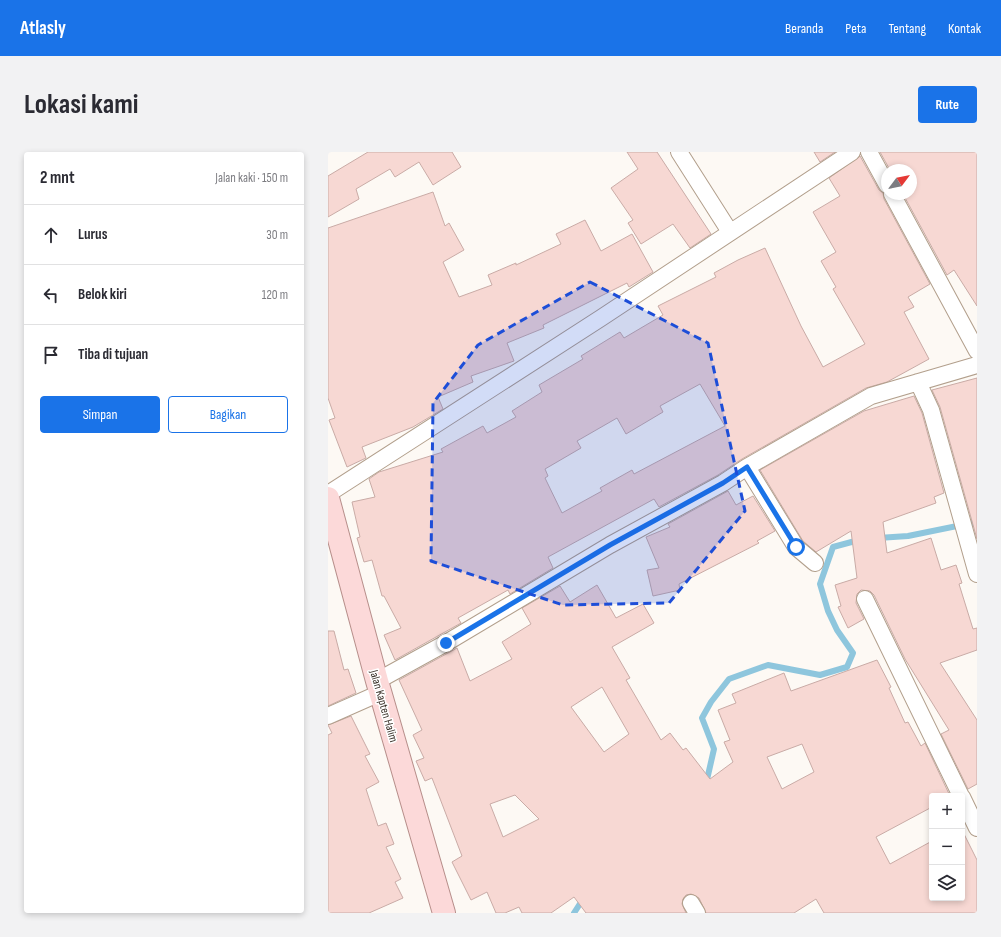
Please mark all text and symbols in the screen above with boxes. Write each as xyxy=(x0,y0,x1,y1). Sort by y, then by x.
text: Atlasly xyxy=(20,17,66,40)
text: Beranda xyxy=(785,20,823,37)
text: Peta xyxy=(845,20,866,37)
text: Tentang xyxy=(888,20,926,37)
text: Kontak xyxy=(948,20,981,37)
button: Rute xyxy=(918,86,977,123)
text: Lokasi kami xyxy=(24,88,138,121)
north arrow xyxy=(881,164,917,200)
text: 2 mnt xyxy=(40,168,75,188)
text: Jalan kaki · 150 m xyxy=(215,170,288,186)
icon: ahead xyxy=(40,224,62,246)
text: Lurus xyxy=(78,225,107,244)
text: 30 m xyxy=(266,227,288,243)
icon: left xyxy=(40,284,62,306)
text: Belok kiri xyxy=(78,285,127,304)
text: 120 m xyxy=(262,287,288,303)
icon: arrive xyxy=(40,344,62,366)
text: Tiba di tujuan xyxy=(78,345,148,364)
button: Simpan xyxy=(40,396,160,433)
button: Bagikan xyxy=(168,396,288,433)
route start xyxy=(787,538,805,556)
route end xyxy=(437,634,455,652)
street label: Jalan Kapten Halim xyxy=(366,667,401,744)
map controls xyxy=(929,793,965,901)
button: + xyxy=(929,793,965,829)
button: − xyxy=(929,829,965,865)
button: layers xyxy=(929,865,965,901)

